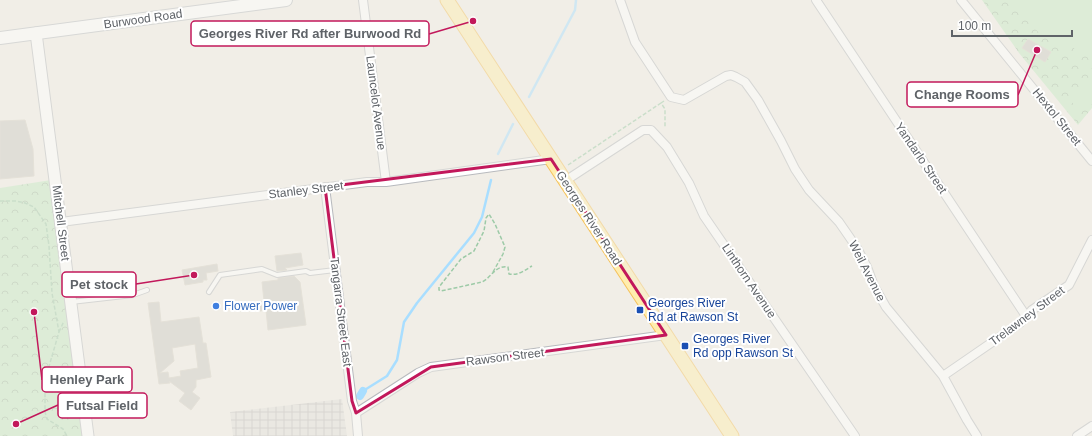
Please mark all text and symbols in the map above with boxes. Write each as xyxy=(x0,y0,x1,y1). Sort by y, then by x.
street label: Burwood Road xyxy=(103,7,183,31)
scale bar xyxy=(952,12,1072,38)
text: 100 m xyxy=(958,19,991,33)
callout: Georges River Rd after Burwood Rd xyxy=(191,21,429,46)
text: Georges River Rd after Burwood Rd xyxy=(199,26,421,41)
street label: Launcelot Avenue xyxy=(363,55,389,151)
callout: Change Rooms xyxy=(907,82,1018,107)
street label: Hextol Street xyxy=(1030,86,1085,149)
text: Change Rooms xyxy=(914,87,1010,102)
street label: Yandarlo Street xyxy=(892,120,950,197)
street label: Georges River Road xyxy=(553,168,625,268)
street label: Stanley Street xyxy=(268,178,345,202)
street label: Mitchell Street xyxy=(49,184,73,262)
street label: Weil Avenue xyxy=(846,238,888,304)
street label: Linthorn Avenue xyxy=(719,241,779,321)
street label: Tangarra Street East xyxy=(327,257,355,368)
callout: Pet stock xyxy=(62,272,136,297)
text: Pet stock xyxy=(70,277,129,292)
street label: Trelawney Street xyxy=(987,283,1068,349)
place label: Georges River Rd at Rawson St xyxy=(648,296,739,324)
place label: Flower Power xyxy=(224,299,297,313)
marker: Flower Power xyxy=(211,301,221,311)
marker: Georges River Rd at Rawson St xyxy=(635,305,645,315)
place label: Georges River Rd opp Rawson St xyxy=(693,332,794,360)
marker: Georges River Rd opp Rawson St xyxy=(680,341,690,351)
street label: Rawson Street xyxy=(465,345,546,369)
callout: Henley Park xyxy=(42,367,132,392)
text: Henley Park xyxy=(50,372,125,387)
callout: Futsal Field xyxy=(58,393,147,418)
text: Futsal Field xyxy=(66,398,138,413)

